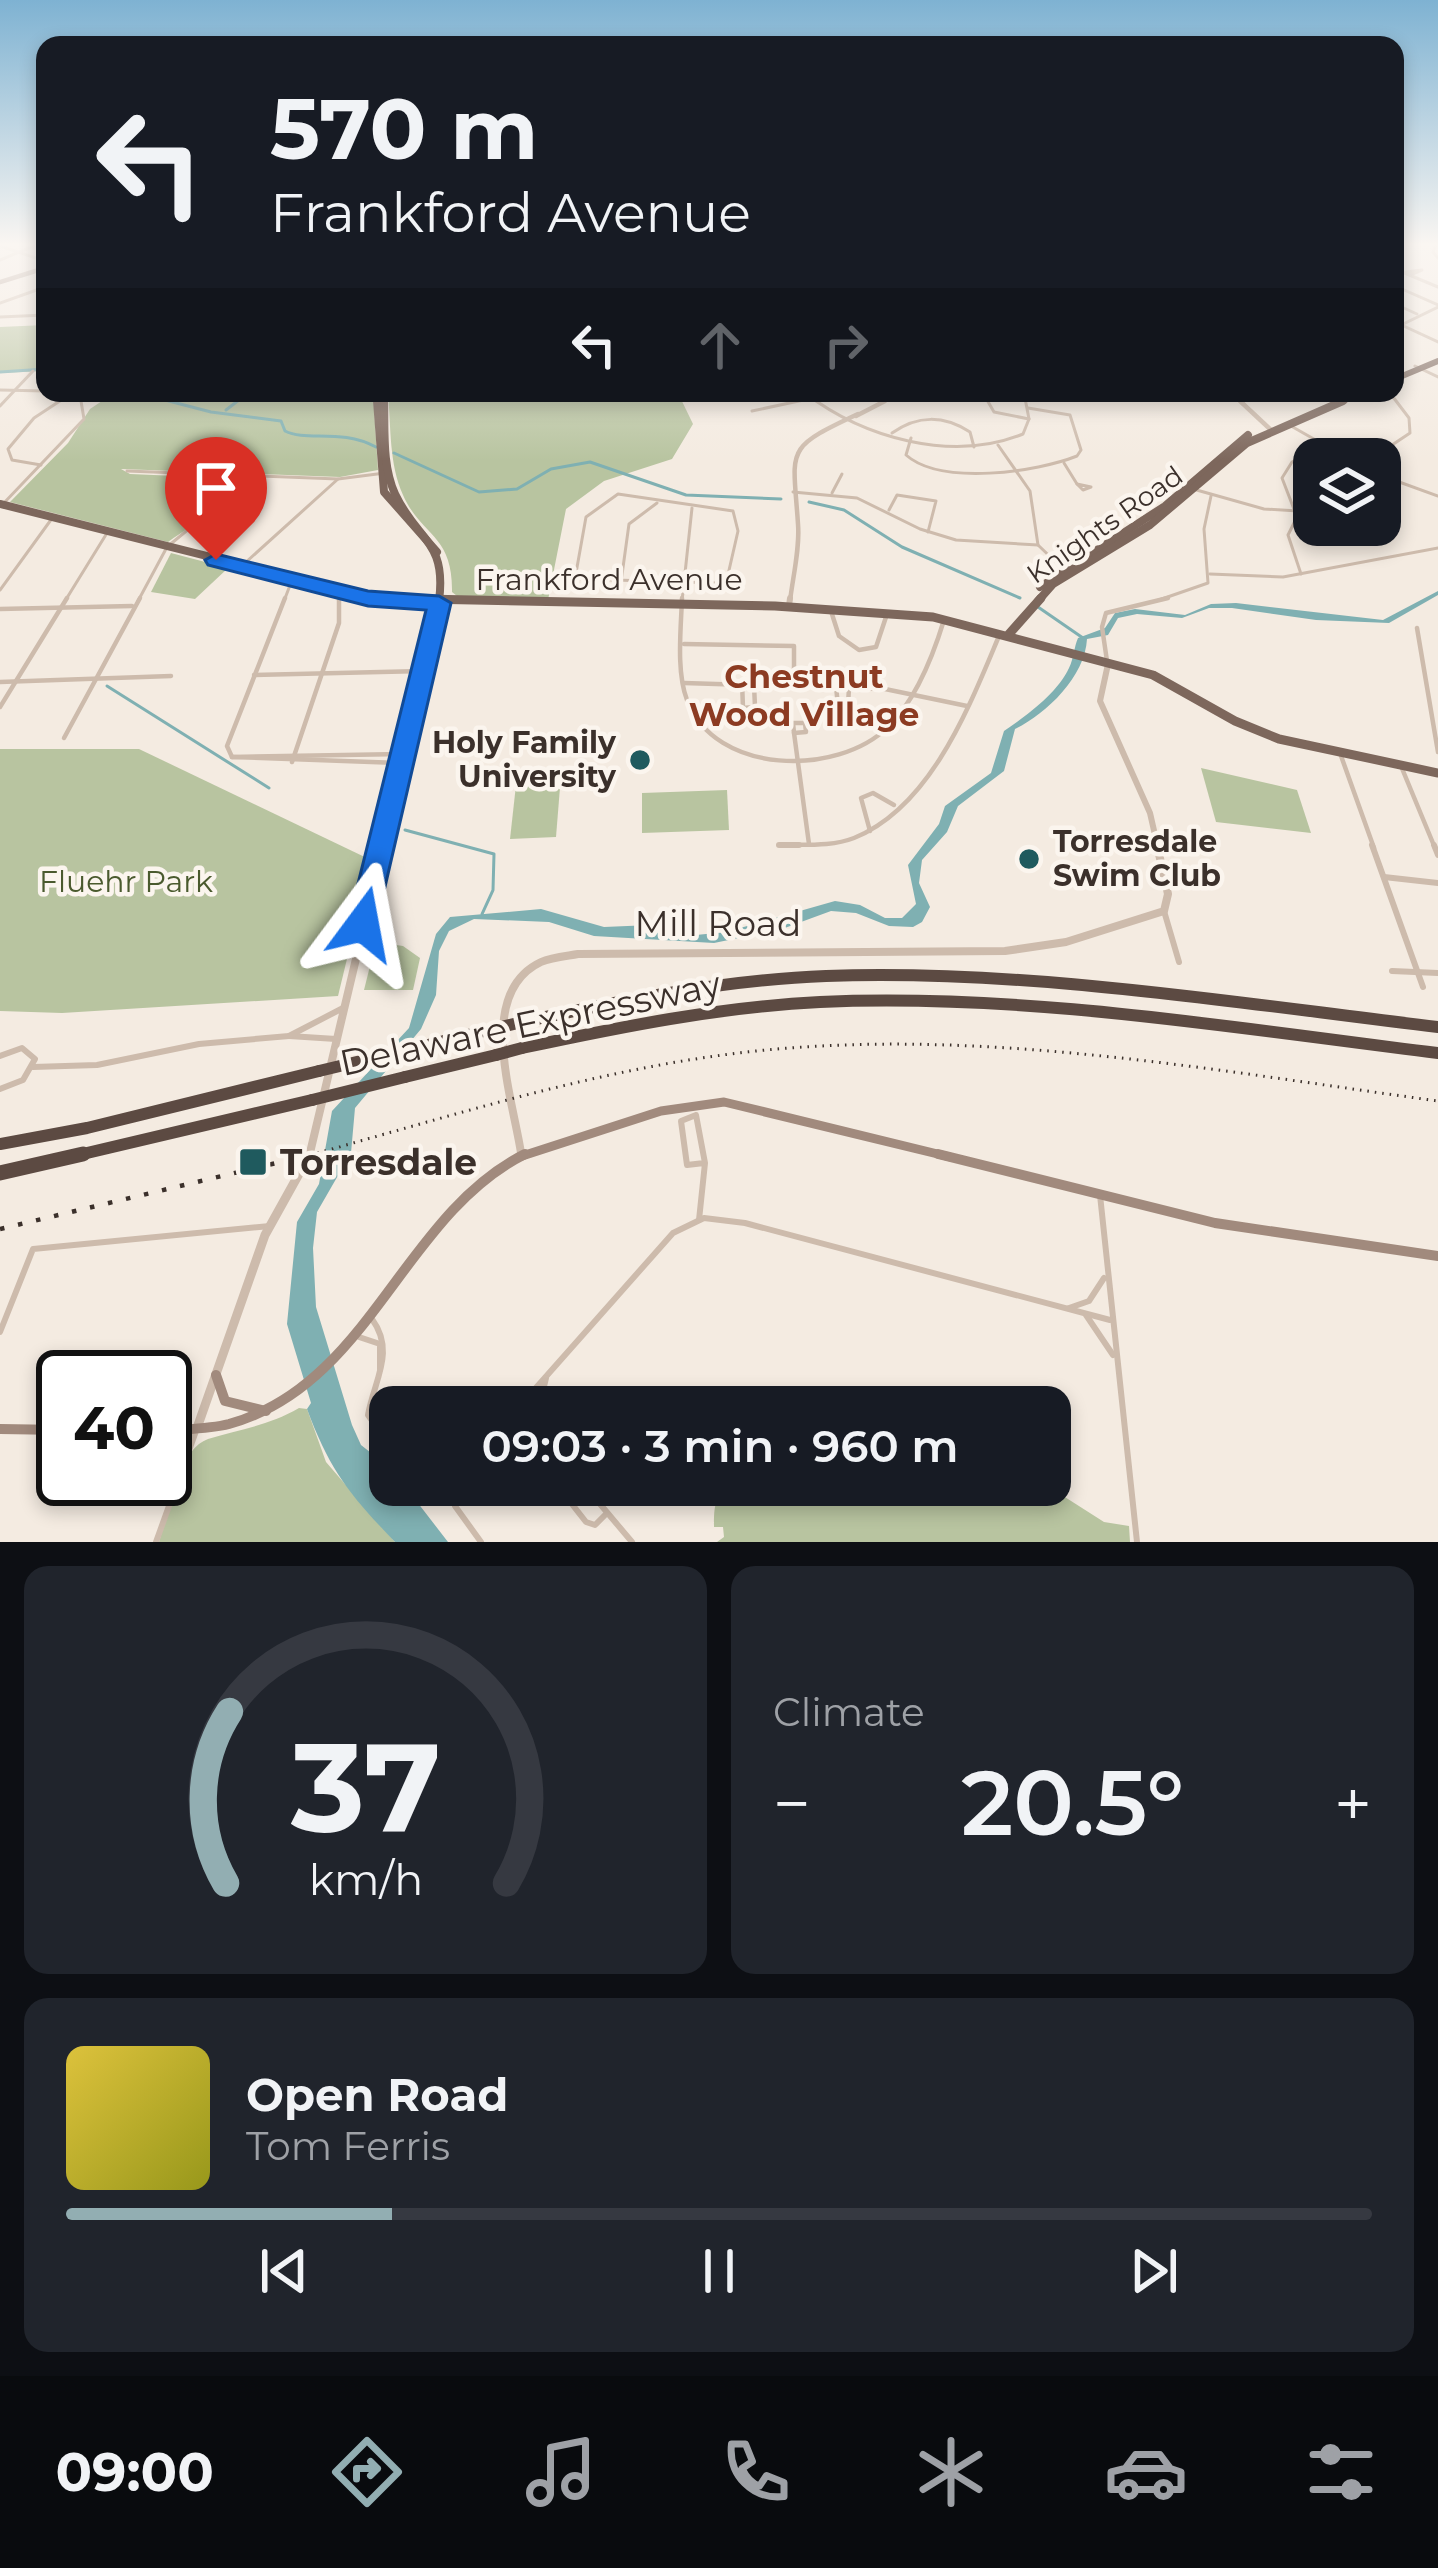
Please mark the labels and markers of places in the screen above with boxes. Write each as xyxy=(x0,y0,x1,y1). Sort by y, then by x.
pin xyxy=(165,437,267,560)
place label: Holy Family University xyxy=(432,724,617,795)
marker: Holy Family University xyxy=(627,747,653,773)
place label: Torresdale Swim Club xyxy=(1053,823,1221,894)
marker: Torresdale Swim Club xyxy=(1016,846,1042,872)
place label: Torresdale xyxy=(280,1140,477,1184)
marker: Torresdale xyxy=(237,1146,269,1178)

